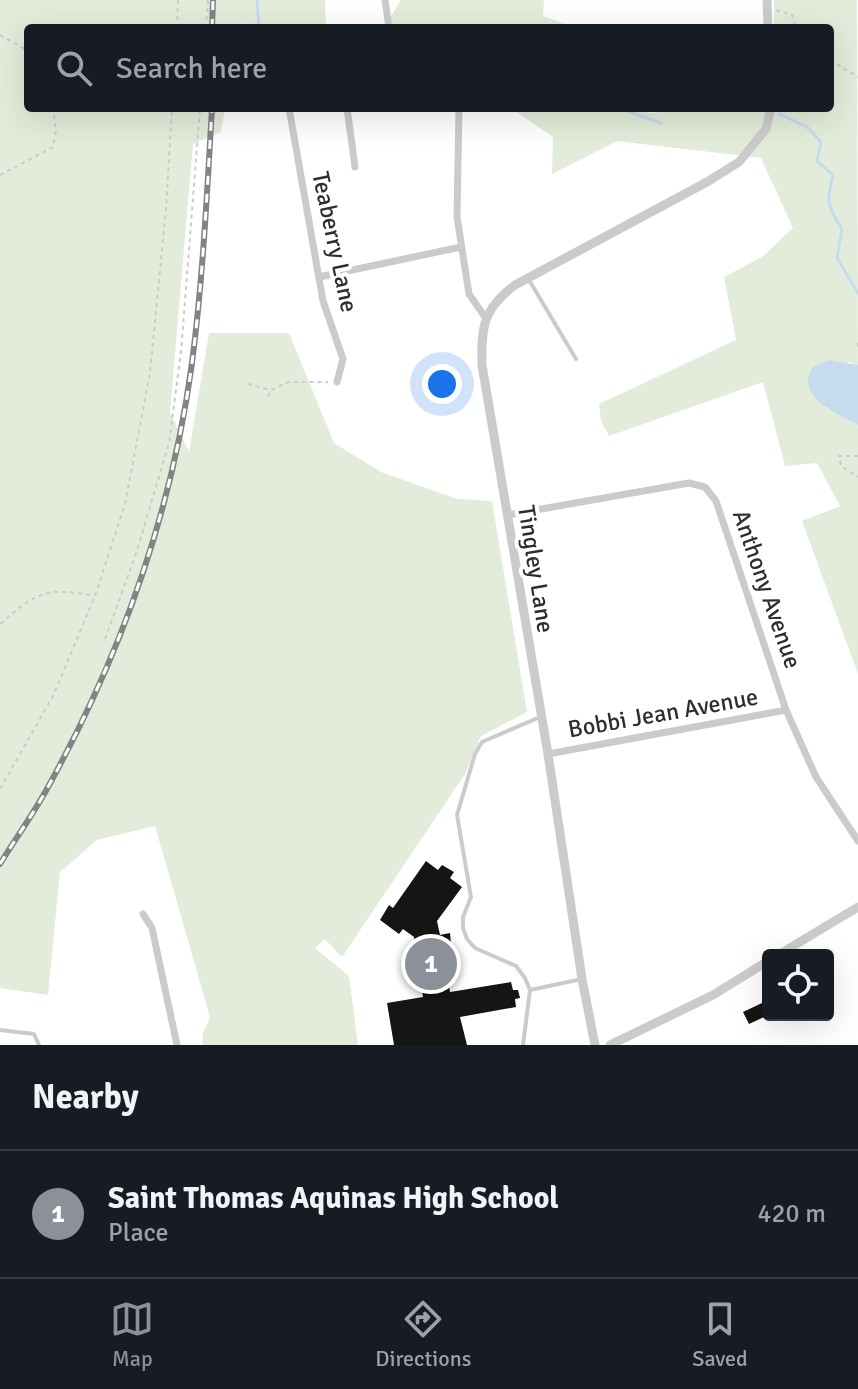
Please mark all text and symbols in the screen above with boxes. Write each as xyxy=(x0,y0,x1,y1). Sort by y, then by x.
search box xyxy=(24,24,834,112)
icon: search xyxy=(52,46,96,90)
text: Search here xyxy=(116,50,267,87)
street label: Teaberry Lane xyxy=(305,169,365,315)
your location xyxy=(422,364,462,404)
street label: Tingley Lane xyxy=(511,503,561,635)
street label: Anthony Avenue xyxy=(726,506,808,672)
street label: Bobbi Jean Avenue xyxy=(566,682,760,744)
pin: 1 xyxy=(405,934,457,994)
map controls xyxy=(762,949,834,1021)
button: locate xyxy=(762,949,834,1021)
text: Nearby xyxy=(32,1076,139,1118)
text: Saint Thomas Aquinas High School xyxy=(108,1180,559,1217)
text: 1 xyxy=(51,1198,65,1230)
text: 420 m xyxy=(757,1198,826,1230)
text: Place xyxy=(108,1217,169,1249)
tab: Map xyxy=(110,1297,154,1372)
tab: Directions xyxy=(375,1297,471,1372)
tab: Saved xyxy=(692,1297,748,1372)

